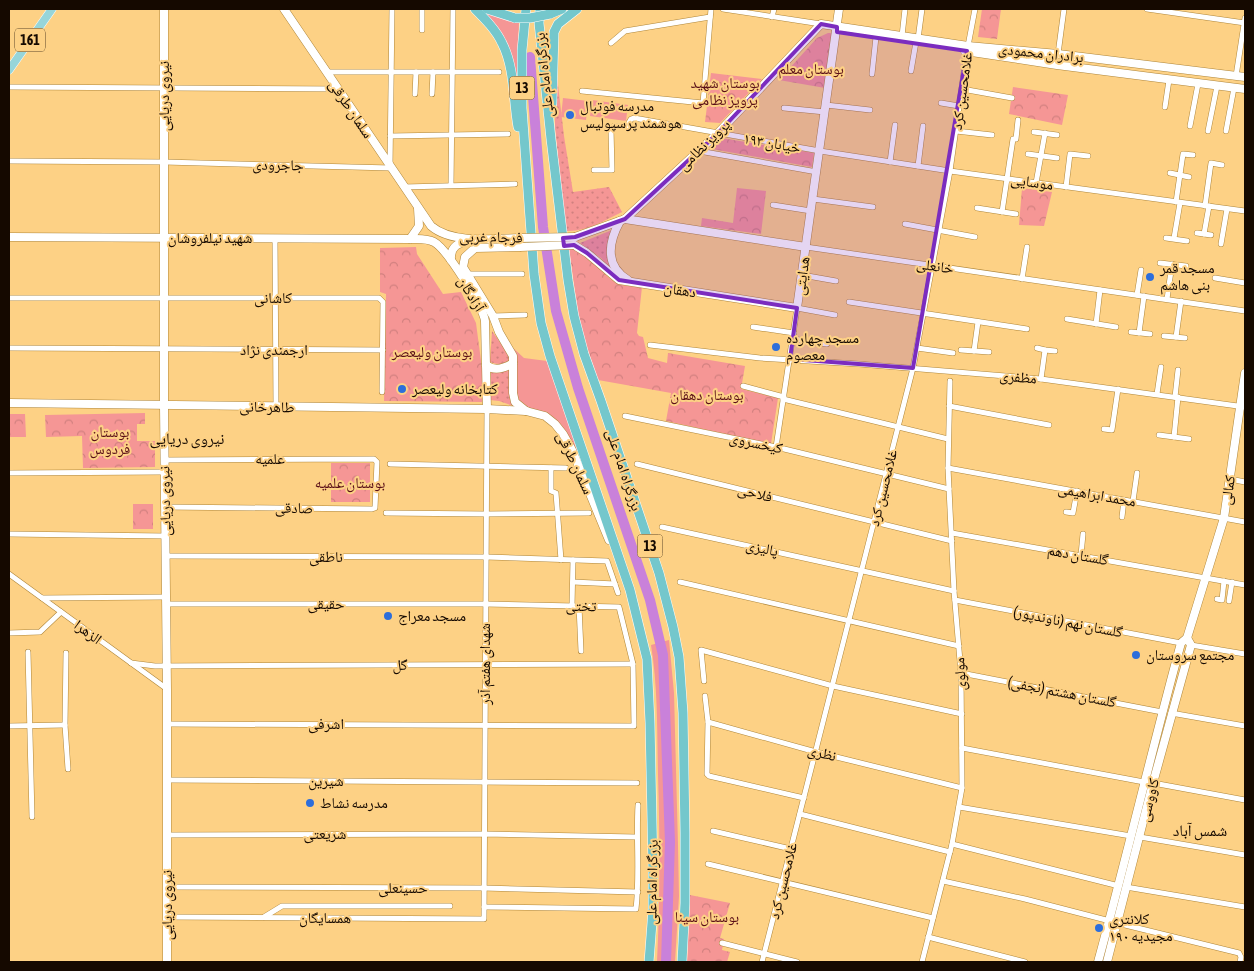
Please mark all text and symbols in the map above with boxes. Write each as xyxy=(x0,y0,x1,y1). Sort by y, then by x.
road number: 161 xyxy=(15,28,45,52)
street label: بزرگراه امام علی xyxy=(531,32,558,118)
street label: برادران محمودی xyxy=(997,40,1085,67)
street label: غلامحسین کرد xyxy=(948,51,977,131)
park label: بوستان معلم xyxy=(778,60,844,79)
street label: نیروی دریایی xyxy=(155,61,174,131)
park label: بوستان شهید پرویز نظامی xyxy=(690,74,760,110)
street label: سلمان طرقی xyxy=(324,76,377,142)
road number: 13 xyxy=(510,76,534,100)
place label: مدرسه فوتبال هوشمند پرسپولیس xyxy=(580,97,682,133)
marker: مدرسه فوتبال هوشمند پرسپولیس xyxy=(564,109,576,121)
street label: پرویز نظامی xyxy=(674,116,735,175)
street label: خیابان ۱۹۳ xyxy=(742,129,802,158)
street label: جاجرودی xyxy=(252,156,304,175)
street label: موسایی xyxy=(1009,170,1055,195)
street label: فرجام غربی xyxy=(459,227,523,248)
street label: شهید نیلفروشان xyxy=(168,229,252,248)
street label: خانعلی xyxy=(915,254,955,279)
street label: هدایتی xyxy=(790,255,815,297)
place label: مسجد قمر بنی هاشم xyxy=(1159,259,1215,295)
marker: مسجد قمر بنی هاشم xyxy=(1144,271,1156,283)
street label: آزادگان xyxy=(453,273,489,316)
street label: دهقان xyxy=(663,279,697,302)
street label: کاشانی xyxy=(254,289,292,308)
place label: مسجد چهارده معصوم xyxy=(786,329,859,365)
street label: ارجمندی نژاد xyxy=(240,341,308,360)
marker: مسجد چهارده معصوم xyxy=(770,341,782,353)
park label: بوستان ولیعصر xyxy=(391,343,472,362)
street label: مظفری xyxy=(998,366,1038,389)
place label: کتابخانه ولیعصر xyxy=(411,380,498,398)
marker: کتابخانه ولیعصر xyxy=(396,383,408,395)
park label: بوستان دهقان xyxy=(670,386,744,405)
street label: طاهرخانی xyxy=(239,398,295,417)
park label: بوستان فردوس xyxy=(90,423,130,459)
street label: بزرگراه امام علی xyxy=(601,427,646,514)
district label: نیروی دریایی xyxy=(149,429,225,449)
street label: سلمان طرقی xyxy=(552,429,597,498)
street label: کیخسروی xyxy=(728,429,784,458)
street label: غلامحسین کرد xyxy=(865,447,902,528)
street label: علمیه xyxy=(255,450,285,467)
street label: نیروی دریایی xyxy=(155,466,176,536)
park label: بوستان علمیه xyxy=(315,474,385,493)
street label: کمالی xyxy=(1217,474,1240,506)
street label: محمد ابراهیمی xyxy=(1056,479,1138,512)
street label: فلاحی xyxy=(735,480,774,507)
street label: صادقی xyxy=(275,499,313,518)
road number: 13 xyxy=(638,534,662,558)
street label: پالیزی xyxy=(744,536,780,561)
street label: گلستان دهم xyxy=(1046,541,1110,570)
street label: ناطقی xyxy=(309,548,343,567)
street label: حقیقی xyxy=(308,595,345,614)
street label: تختی xyxy=(565,597,597,616)
street label: گلستان نهم (ناوندپور) xyxy=(1012,603,1125,642)
place label: مسجد معراج xyxy=(398,607,466,626)
marker: مسجد معراج xyxy=(382,610,394,622)
street label: الزهرا xyxy=(71,616,105,648)
street label: شهدای هفتم آذر xyxy=(476,623,495,706)
place label: مجتمع سروستان xyxy=(1146,646,1235,665)
marker: مجتمع سروستان xyxy=(1130,649,1142,661)
street label: گل xyxy=(392,656,408,675)
street label: مولوی xyxy=(950,657,971,691)
street label: گلستان هشتم (نجفی) xyxy=(1006,673,1118,712)
street label: اشرفی xyxy=(308,715,344,734)
street label: نظری xyxy=(806,741,838,766)
street label: شیرین xyxy=(308,772,344,791)
street label: کاووسی xyxy=(1135,776,1164,824)
place label: مدرسه نشاط xyxy=(320,794,388,812)
marker: مدرسه نشاط xyxy=(304,797,316,809)
district label: شمس آباد xyxy=(1173,821,1227,841)
street label: شریعتی xyxy=(304,825,347,844)
street label: بزرگراه امام علی xyxy=(642,839,663,925)
street label: غلامحسین کرد xyxy=(765,840,802,921)
street label: نیروی دریایی xyxy=(158,870,177,940)
street label: حسینعلی xyxy=(378,879,428,898)
park label: بوستان سینا xyxy=(675,908,739,927)
street label: همسایگان xyxy=(299,909,351,928)
place label: کلانتری ۱۹۰ مجیدیه xyxy=(1109,910,1173,944)
marker: کلانتری ۱۹۰ مجیدیه xyxy=(1093,922,1105,934)

